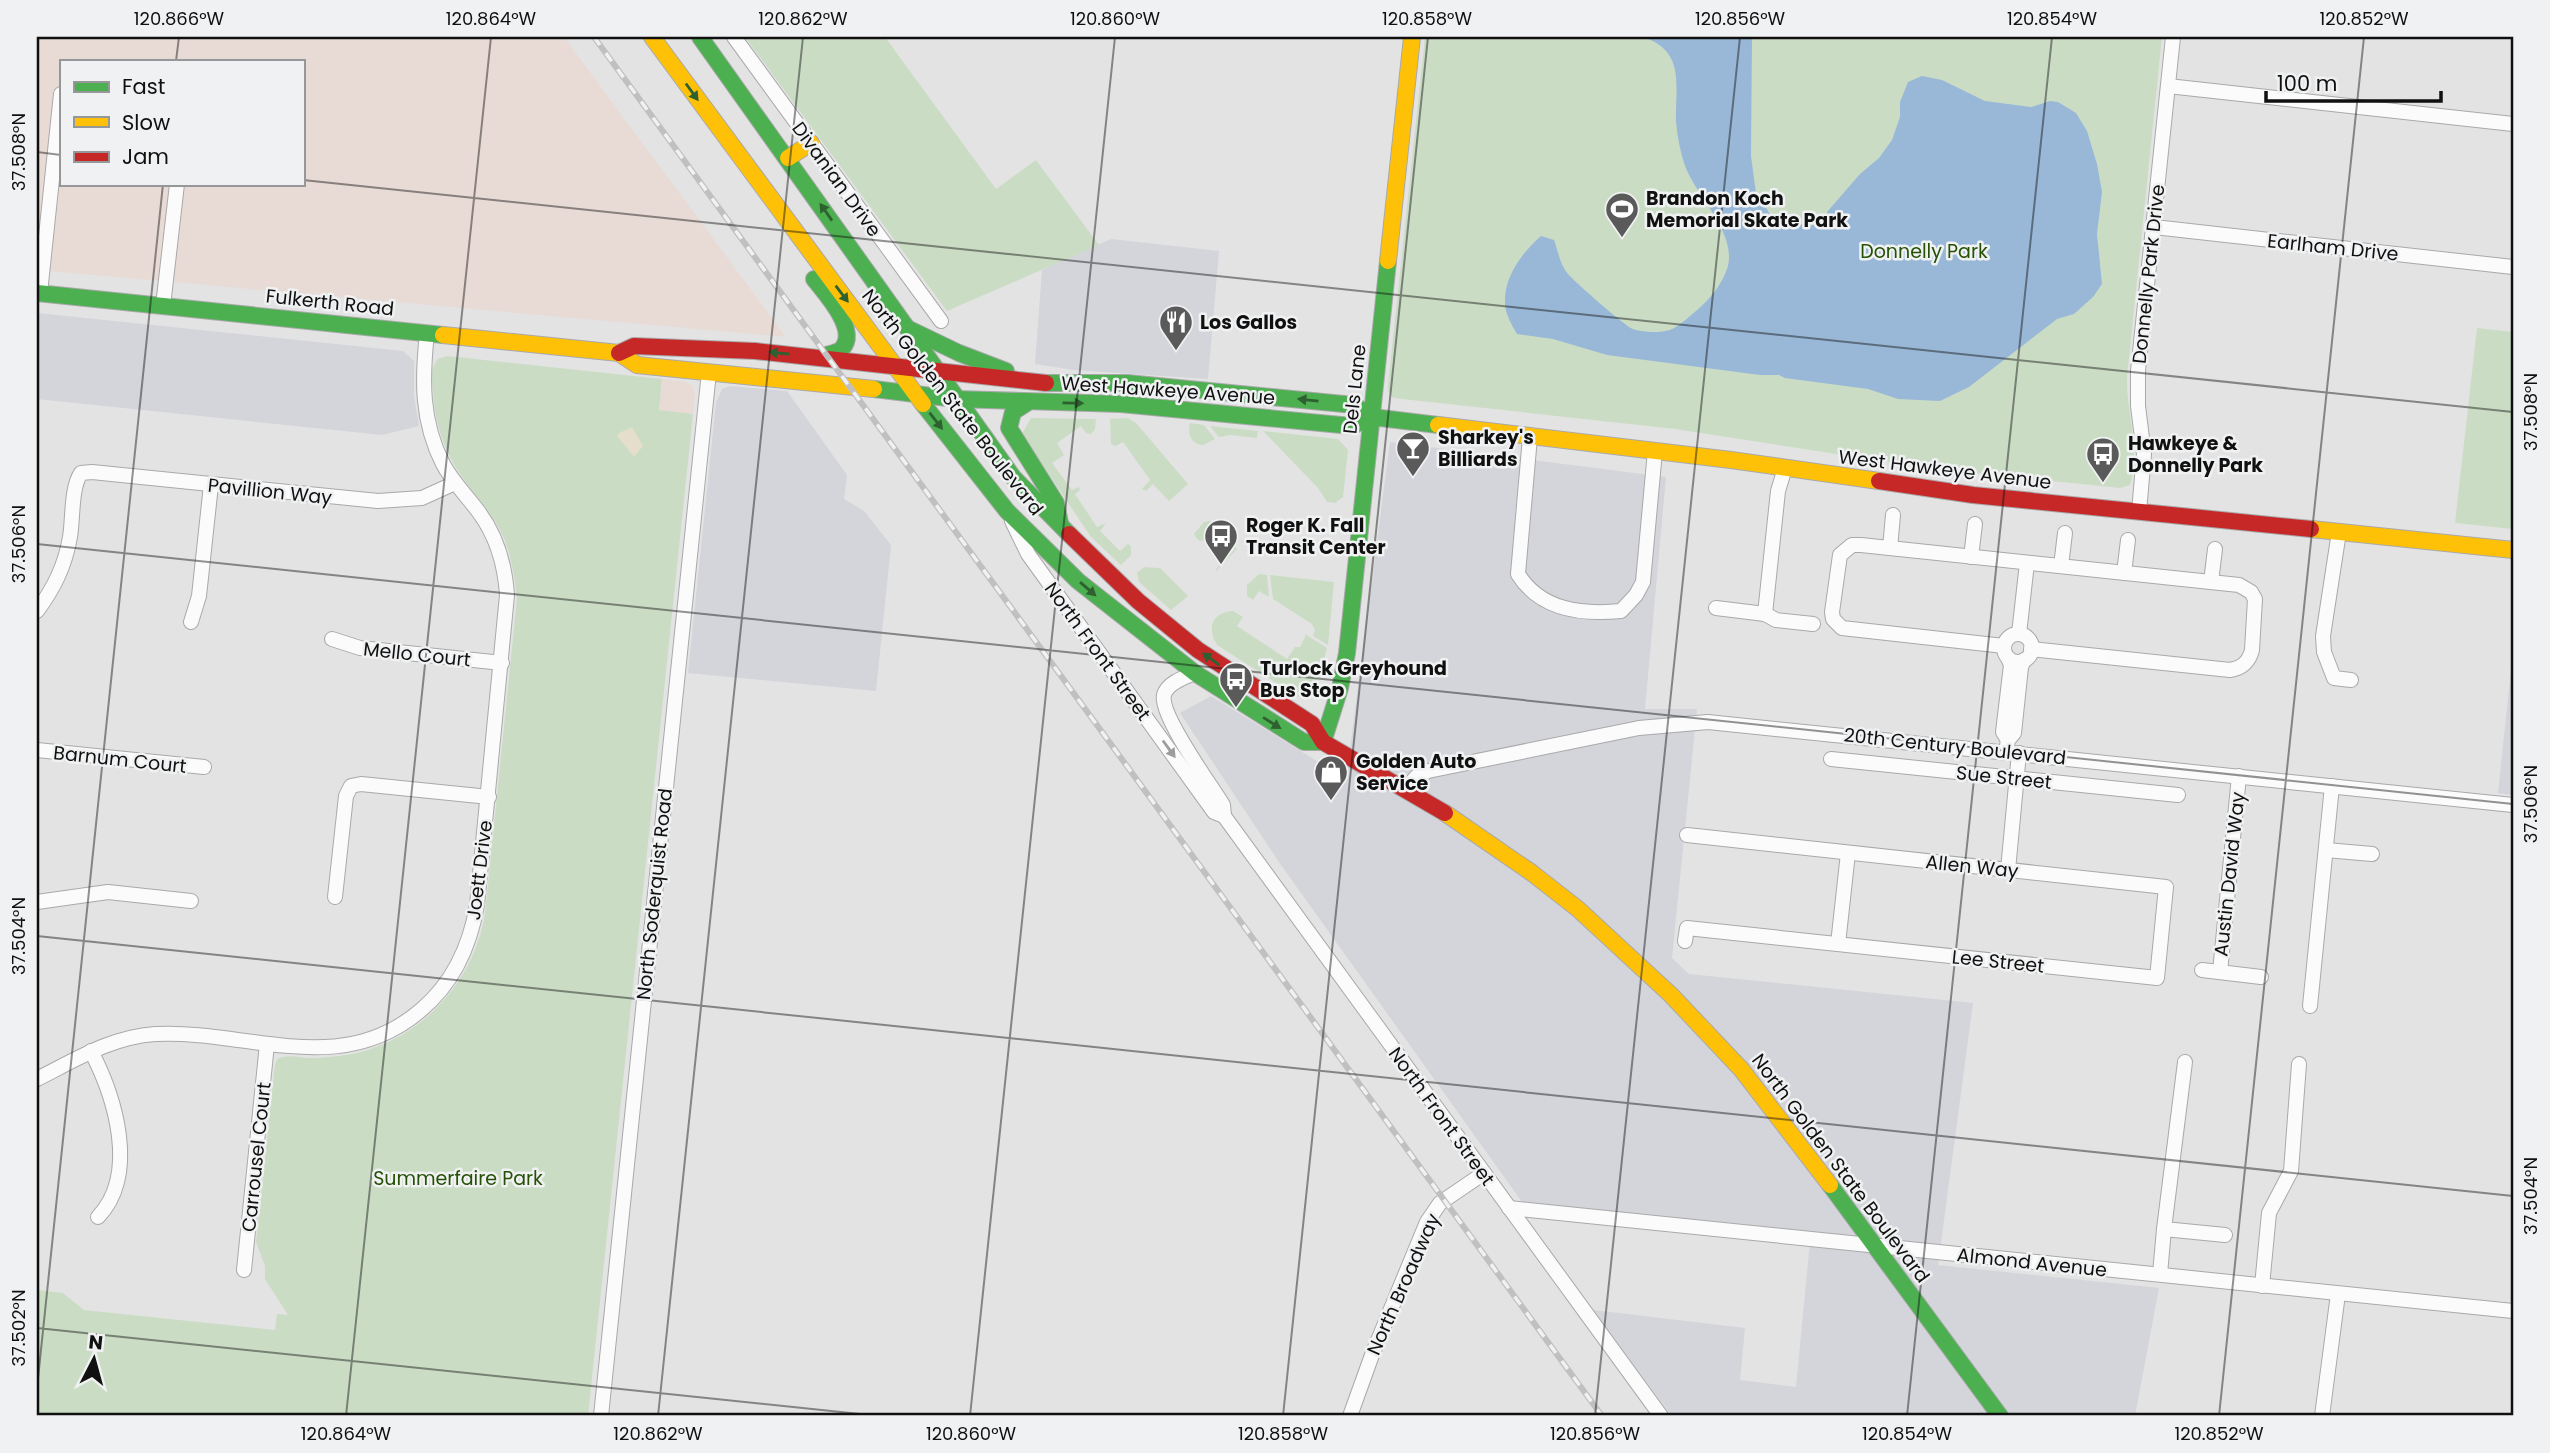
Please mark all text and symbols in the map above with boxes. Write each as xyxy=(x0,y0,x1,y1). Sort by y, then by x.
text: 120.866°W xyxy=(134,6,225,31)
text: 120.864°W xyxy=(446,6,537,31)
text: 120.862°W xyxy=(758,6,848,31)
text: 120.860°W xyxy=(1070,6,1161,31)
text: 120.858°W xyxy=(1382,6,1473,31)
text: 120.856°W xyxy=(1695,6,1786,31)
text: 120.854°W xyxy=(2007,6,2097,31)
text: 120.852°W xyxy=(2319,6,2409,31)
legend xyxy=(60,60,304,186)
scale bar xyxy=(2266,60,2442,104)
text: 100 m xyxy=(2277,69,2337,98)
text: Fast xyxy=(122,72,165,101)
one-way arrow xyxy=(685,83,699,101)
text: Slow xyxy=(122,108,170,137)
text: 37.508°N xyxy=(6,113,31,191)
street label: Divanian Drive xyxy=(786,116,888,242)
text: Jam xyxy=(122,142,169,171)
street label: Donnelly Park Drive xyxy=(2126,183,2171,365)
place label: Brandon Koch Memorial Skate Park xyxy=(1646,185,1848,234)
sports icon: Brandon Koch Memorial Skate Park xyxy=(1603,190,1641,239)
one-way arrow xyxy=(819,203,833,221)
street label: Earlham Drive xyxy=(2266,227,2400,268)
park label: Donnelly Park xyxy=(1860,238,1988,265)
street label: Fulkerth Road xyxy=(265,282,395,323)
street label: North Golden State Boulevard xyxy=(856,283,1050,521)
one-way arrow xyxy=(835,285,849,303)
restaurant icon: Los Gallos xyxy=(1157,303,1195,352)
place label: Los Gallos xyxy=(1200,309,1297,336)
street label: Dels Lane xyxy=(1336,343,1373,435)
one-way arrow xyxy=(768,348,790,359)
street label: West Hawkeye Avenue xyxy=(1060,370,1276,411)
text: 37.508°N xyxy=(2518,373,2543,451)
one-way arrow xyxy=(1297,394,1319,405)
one-way arrow xyxy=(1062,398,1084,409)
one-way arrow xyxy=(929,411,944,429)
place label: Sharkey's Billiards xyxy=(1438,424,1534,473)
bar icon: Sharkey's Billiards xyxy=(1394,429,1432,478)
place label: Hawkeye & Donnelly Park xyxy=(2128,430,2263,479)
bus stop icon: Hawkeye & Donnelly Park xyxy=(2084,435,2122,484)
street label: West Hawkeye Avenue xyxy=(1837,443,2053,496)
street label: Pavillion Way xyxy=(207,472,334,511)
text: 37.506°N xyxy=(6,505,31,583)
place label: Roger K. Fall Transit Center xyxy=(1246,512,1386,561)
bus stop icon: Roger K. Fall Transit Center xyxy=(1202,517,1240,566)
street label: North Front Street xyxy=(1038,576,1157,726)
one-way arrow xyxy=(1080,581,1097,596)
street label: Mello Court xyxy=(362,635,472,674)
one-way arrow xyxy=(1202,652,1220,666)
place label: Turlock Greyhound Bus Stop xyxy=(1260,655,1447,704)
bus stop icon: Turlock Greyhound Bus Stop xyxy=(1217,660,1255,709)
one-way arrow xyxy=(1262,717,1281,730)
street label: 20th Century Boulevard xyxy=(1842,721,2067,772)
street label: Barnum Court xyxy=(52,739,188,780)
one-way arrow xyxy=(1162,740,1176,758)
place label: Golden Auto Service xyxy=(1356,748,1476,797)
shop icon: Golden Auto Service xyxy=(1312,753,1350,802)
street label: Sue Street xyxy=(1955,759,2053,796)
text: 37.506°N xyxy=(2518,765,2543,843)
street label: North Soderquist Road xyxy=(630,787,679,1001)
street label: Austin David Way xyxy=(2207,790,2252,958)
street label: Joett Drive xyxy=(460,819,499,922)
street label: Allen Way xyxy=(1924,848,2020,885)
text: 37.504°N xyxy=(6,897,31,975)
street label: Lee Street xyxy=(1951,943,2045,980)
street label: North Front Street xyxy=(1382,1041,1501,1191)
street label: North Golden State Boulevard xyxy=(1745,1048,1936,1289)
street label: Carrousel Court xyxy=(235,1081,278,1233)
text: 37.504°N xyxy=(2518,1157,2543,1235)
park label: Summerfaire Park xyxy=(373,1165,543,1192)
street label: North Broadway xyxy=(1360,1209,1447,1359)
street label: Almond Avenue xyxy=(1956,1241,2108,1284)
text: 37.502°N xyxy=(6,1289,31,1367)
north arrow xyxy=(60,1324,130,1394)
text: N xyxy=(87,1328,104,1357)
text: 120.864°W xyxy=(301,1421,392,1446)
text: 120.862°W xyxy=(613,1421,703,1446)
text: 120.860°W xyxy=(926,1421,1017,1446)
text: 120.858°W xyxy=(1238,1421,1329,1446)
text: 120.856°W xyxy=(1550,1421,1641,1446)
text: 120.854°W xyxy=(1862,1421,1952,1446)
text: 120.852°W xyxy=(2174,1421,2264,1446)

